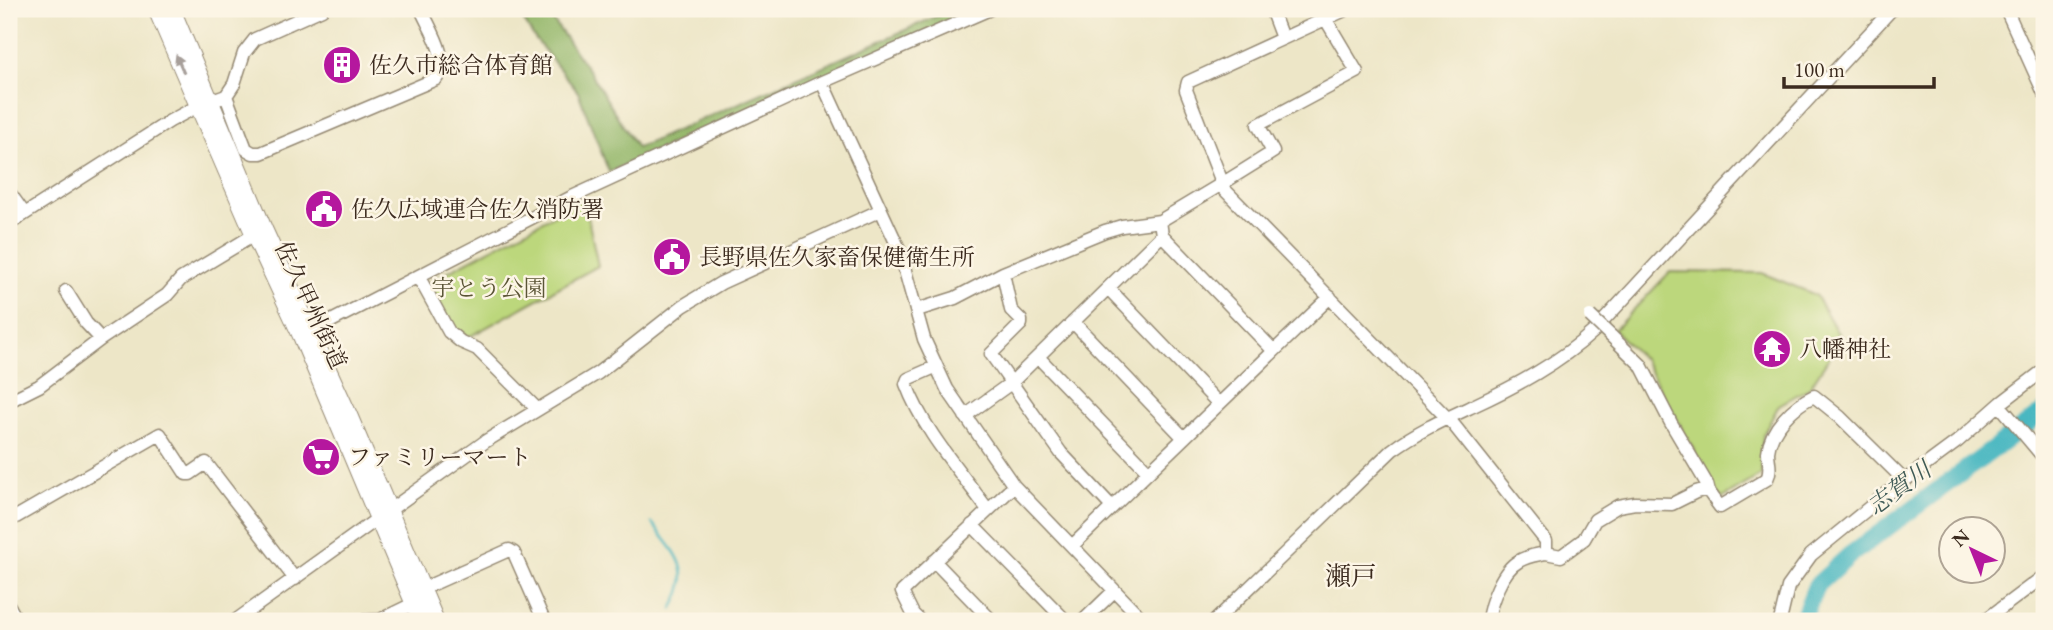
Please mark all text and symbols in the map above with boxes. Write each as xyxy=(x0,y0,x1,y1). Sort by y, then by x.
building icon: 佐久市総合体育館 xyxy=(321,44,363,86)
scale bar xyxy=(1784,46,1934,90)
place label: 佐久市総合体育館 xyxy=(369,50,553,80)
one-way arrow xyxy=(174,54,186,74)
text: 100 m xyxy=(1794,56,1845,83)
public building icon: 佐久広域連合佐久消防署 xyxy=(303,188,345,230)
place label: 佐久広域連合佐久消防署 xyxy=(351,194,604,224)
street label: 佐久甲州街道 xyxy=(268,236,354,374)
public building icon: 長野県佐久家畜保健衛生所 xyxy=(651,236,693,278)
place label: 長野県佐久家畜保健衛生所 xyxy=(699,242,975,272)
park label: 宇とう公園 xyxy=(432,273,547,303)
temple icon: 八幡神社 xyxy=(1751,328,1793,370)
place label: 八幡神社 xyxy=(1799,334,1891,364)
supermarket icon: ファミリーマート xyxy=(300,436,342,478)
place label: ファミリーマート xyxy=(348,442,532,472)
water label: 志賀川 xyxy=(1860,452,1939,521)
north arrow xyxy=(1938,514,2008,584)
text: N xyxy=(1947,523,1975,552)
district label: 瀬戸 xyxy=(1325,559,1377,593)

